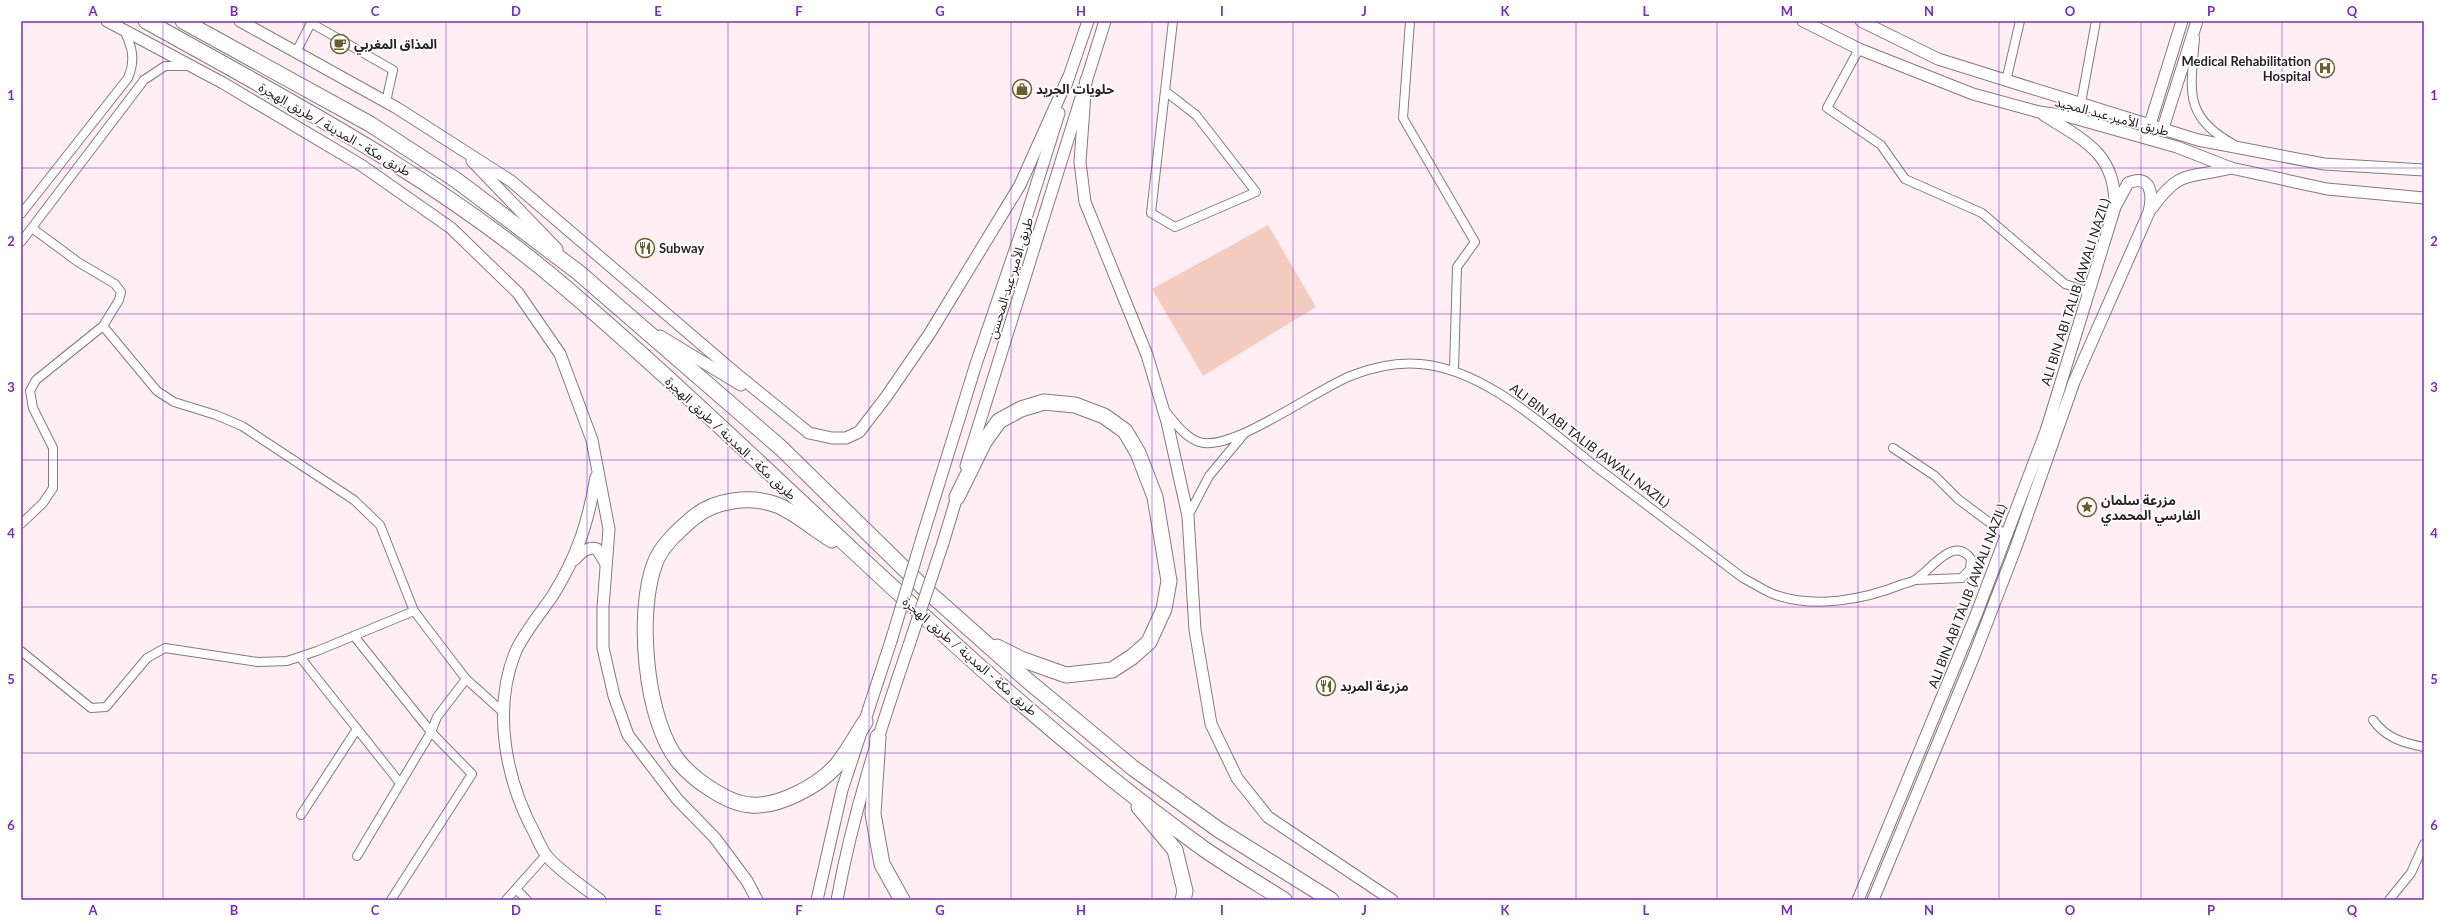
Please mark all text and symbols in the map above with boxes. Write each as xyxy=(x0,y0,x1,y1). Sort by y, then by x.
text: A xyxy=(87,3,98,19)
text: B xyxy=(230,3,239,19)
text: C xyxy=(371,3,380,19)
text: D xyxy=(511,3,521,19)
text: E xyxy=(654,3,662,19)
text: F xyxy=(795,3,803,19)
text: G xyxy=(935,3,945,19)
text: H xyxy=(1076,3,1086,19)
text: I xyxy=(1220,3,1224,19)
text: J xyxy=(1361,3,1367,19)
text: K xyxy=(1501,3,1511,19)
text: L xyxy=(1643,3,1650,19)
text: M xyxy=(1781,3,1793,19)
text: N xyxy=(1924,3,1934,19)
text: O xyxy=(2065,3,2076,19)
text: P xyxy=(2207,3,2215,19)
text: Q xyxy=(2347,3,2358,19)
cafe icon: المذاق المغربي xyxy=(329,33,351,55)
place label: المذاق المغربي xyxy=(354,36,437,55)
place label: Medical Rehabilitation Hospital xyxy=(2182,53,2311,84)
hospital icon: Medical Rehabilitation Hospital xyxy=(2314,57,2336,79)
shop icon: حلويات الجريد xyxy=(1011,78,1033,100)
street label: طريق مكة - المدينة / طريق الهجرة xyxy=(256,79,414,180)
place label: حلويات الجريد xyxy=(1036,81,1114,97)
text: 1 xyxy=(7,87,15,103)
text: 1 xyxy=(2430,87,2438,103)
street label: طريق الأمير عبد المجيد xyxy=(2053,93,2171,140)
street label: ALI BIN ABI TALIB (AWALI NAZIL) xyxy=(2037,196,2113,388)
street label: طريق الأمير عبد المحسن xyxy=(984,215,1037,341)
text: 2 xyxy=(7,233,15,249)
text: 2 xyxy=(2430,233,2438,249)
restaurant icon: Subway xyxy=(634,237,656,259)
place label: Subway xyxy=(659,240,704,256)
street label: طريق مكة - المدينة / طريق الهجرة xyxy=(662,373,800,504)
text: 3 xyxy=(7,379,15,395)
text: 3 xyxy=(2430,379,2438,395)
street label: ALI BIN ABI TALIB (AWALI NAZIL) xyxy=(1507,380,1673,510)
place label: مزرعة سلمان الفارسي المحمدي xyxy=(2101,492,2201,526)
place icon: مزرعة سلمان الفارسي المحمدي xyxy=(2076,496,2098,518)
street label: ALI BIN ABI TALIB (AWALI NAZIL) xyxy=(1924,502,2010,690)
text: 4 xyxy=(7,525,15,541)
text: 4 xyxy=(2430,525,2438,541)
street label: طريق مكة - المدينة / طريق الهجرة xyxy=(899,593,1041,720)
text: 5 xyxy=(7,671,15,687)
text: 5 xyxy=(2430,671,2438,687)
restaurant icon: مزرعة المربد xyxy=(1315,675,1337,697)
place label: مزرعة المربد xyxy=(1340,678,1409,694)
text: 6 xyxy=(7,817,15,833)
text: 6 xyxy=(2430,817,2438,833)
text: A xyxy=(87,902,98,918)
text: B xyxy=(230,902,239,918)
text: C xyxy=(371,902,380,918)
text: D xyxy=(511,902,521,918)
text: E xyxy=(654,902,662,918)
text: F xyxy=(795,902,803,918)
text: G xyxy=(935,902,945,918)
text: H xyxy=(1076,902,1086,918)
text: I xyxy=(1220,902,1224,918)
text: J xyxy=(1361,902,1367,918)
text: K xyxy=(1501,902,1511,918)
text: L xyxy=(1643,902,1650,918)
text: M xyxy=(1781,902,1793,918)
text: N xyxy=(1924,902,1934,918)
text: O xyxy=(2065,902,2076,918)
text: P xyxy=(2207,902,2215,918)
text: Q xyxy=(2347,902,2358,918)

